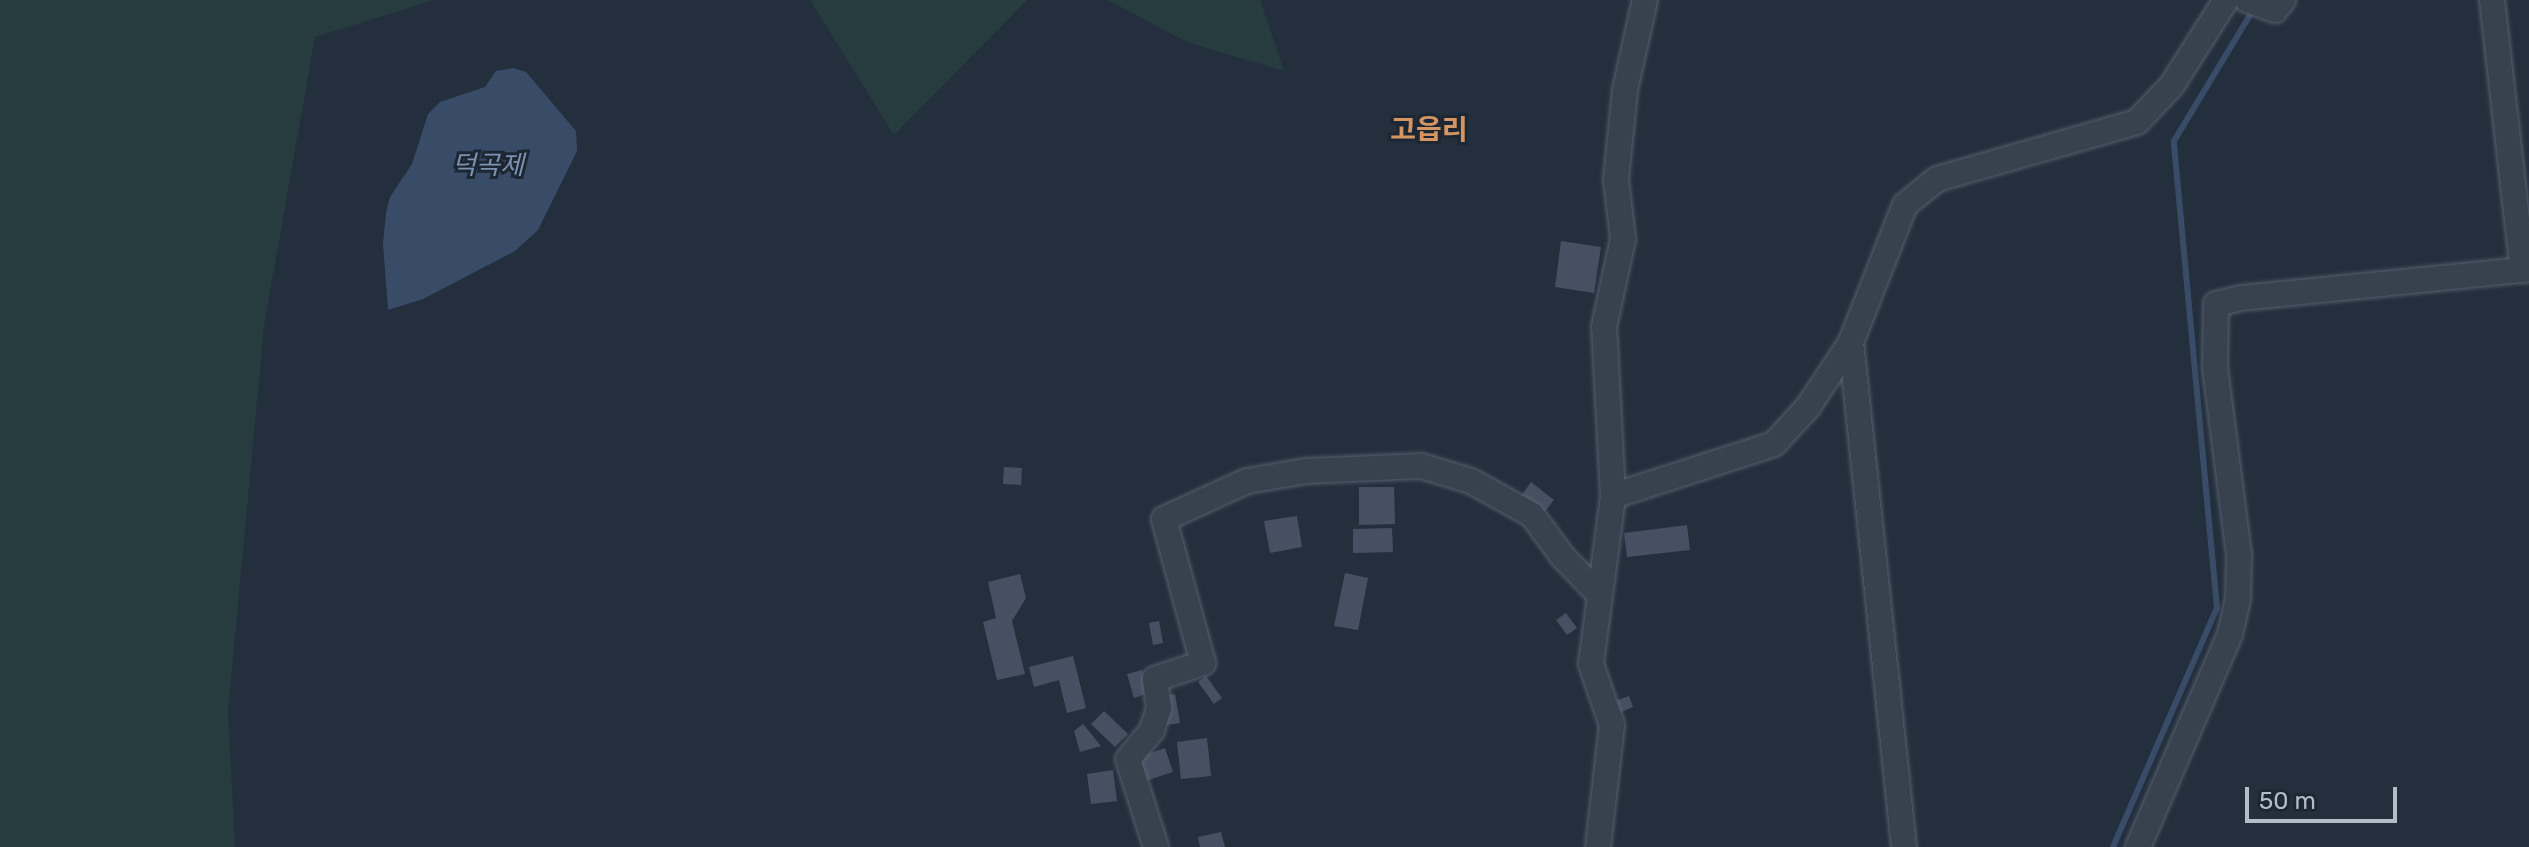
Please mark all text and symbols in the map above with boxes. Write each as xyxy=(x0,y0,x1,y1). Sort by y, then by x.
district label: 고읍리 xyxy=(1390,113,1468,147)
water label: 덕곡제 xyxy=(452,150,524,182)
scale bar xyxy=(2249,771,2401,821)
text: 50 m xyxy=(2259,787,2316,815)

